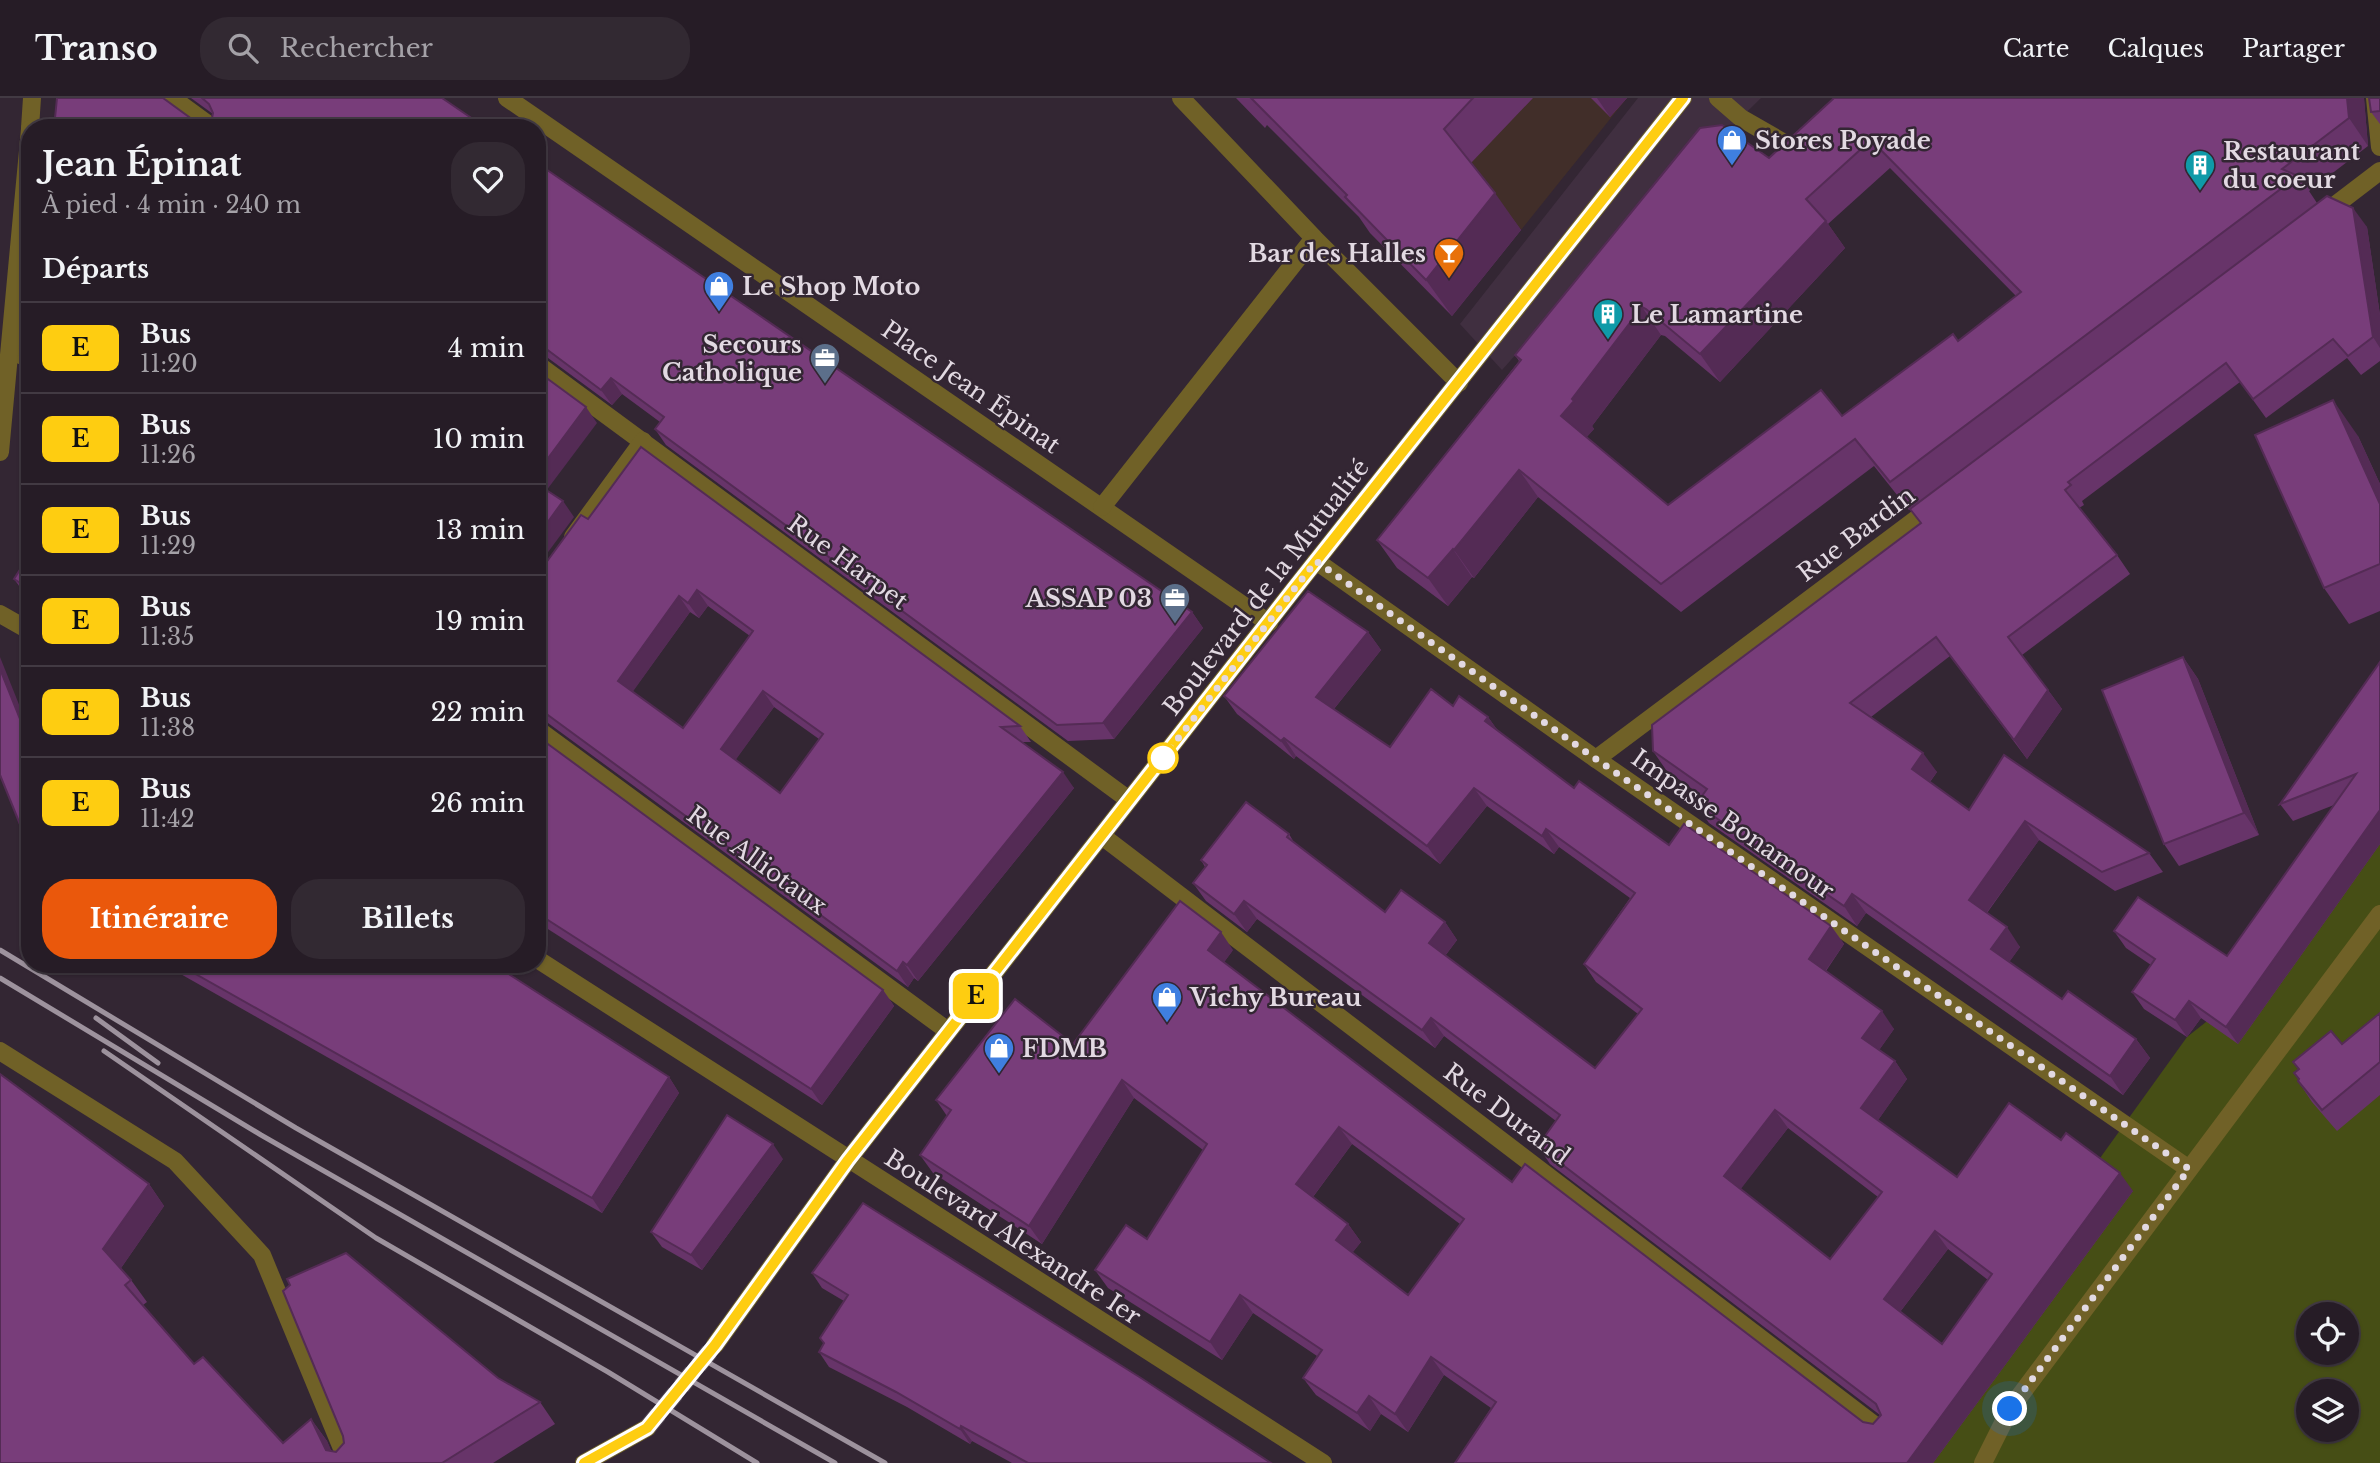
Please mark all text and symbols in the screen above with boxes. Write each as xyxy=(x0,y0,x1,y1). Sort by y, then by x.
search box xyxy=(200,17,690,80)
text: Transo xyxy=(35,28,158,69)
icon: search xyxy=(224,29,262,67)
text: Rechercher xyxy=(280,32,433,64)
text: Carte xyxy=(2003,34,2069,63)
text: Calques xyxy=(2107,34,2204,63)
text: Partager xyxy=(2242,34,2345,63)
shop icon: Stores Poyade xyxy=(1715,123,1749,167)
place label: Stores Poyade xyxy=(1755,126,1931,155)
place label: Restaurant du coeur xyxy=(2223,137,2361,194)
button: heart xyxy=(451,142,525,216)
text: Jean Épinat xyxy=(42,144,242,185)
building icon: Restaurant du coeur xyxy=(2183,148,2217,192)
text: À pied · 4 min · 240 m xyxy=(42,191,301,219)
bar icon: Bar des Halles xyxy=(1432,236,1466,280)
place label: Bar des Halles xyxy=(1248,239,1426,268)
text: Départs xyxy=(42,253,149,285)
shop icon: Le Shop Moto xyxy=(702,269,736,313)
place label: Le Shop Moto xyxy=(742,272,920,301)
building icon: Le Lamartine xyxy=(1591,297,1625,341)
place label: Le Lamartine xyxy=(1631,300,1803,329)
street label: Place Jean Épinat xyxy=(876,315,1066,459)
text: Bus xyxy=(140,318,191,350)
place label: Secours Catholique xyxy=(662,330,802,387)
text: 4 min xyxy=(448,332,525,364)
text: E xyxy=(71,333,90,362)
office icon: Secours Catholique xyxy=(808,341,842,385)
text: 11:20 xyxy=(140,350,198,378)
text: Bus xyxy=(140,409,191,441)
text: 10 min xyxy=(433,423,525,455)
text: E xyxy=(71,424,90,453)
text: 11:26 xyxy=(140,441,196,469)
street label: Boulevard de la Mutualité xyxy=(1157,453,1375,721)
street label: Rue Bardin xyxy=(1792,480,1920,588)
text: Bus xyxy=(140,500,191,532)
street label: Rue Harpet xyxy=(782,509,914,615)
text: 13 min xyxy=(435,514,525,546)
text: E xyxy=(71,515,90,544)
text: 11:29 xyxy=(140,532,196,560)
office icon: ASSAP 03 xyxy=(1158,581,1192,625)
place label: ASSAP 03 xyxy=(1024,584,1152,613)
text: Bus xyxy=(140,591,191,623)
text: 19 min xyxy=(435,605,525,637)
text: E xyxy=(71,606,90,635)
text: 11:35 xyxy=(140,623,194,651)
text: Bus xyxy=(140,682,191,714)
text: 22 min xyxy=(431,696,525,728)
text: E xyxy=(71,697,90,726)
text: 11:38 xyxy=(140,714,195,742)
unlabelled marker xyxy=(1148,743,1178,773)
street label: Impasse Bonamour xyxy=(1626,743,1840,905)
text: Bus xyxy=(140,773,191,805)
text: 26 min xyxy=(430,787,525,819)
text: E xyxy=(71,788,90,817)
street label: Rue Alliotaux xyxy=(681,800,833,921)
text: 11:42 xyxy=(140,805,195,833)
button: Itinéraire xyxy=(42,879,277,959)
button: Billets xyxy=(291,879,525,959)
line badge: E xyxy=(953,973,999,1019)
shop icon: Vichy Bureau xyxy=(1150,980,1184,1024)
text: E xyxy=(967,981,985,1010)
place label: Vichy Bureau xyxy=(1189,983,1361,1012)
shop icon: FDMB xyxy=(982,1031,1016,1075)
place label: FDMB xyxy=(1022,1034,1107,1063)
street label: Rue Durand xyxy=(1438,1057,1576,1171)
street label: Boulevard Alexandre Ier xyxy=(880,1143,1147,1331)
map controls xyxy=(2296,1302,2359,1442)
button: locate xyxy=(2296,1302,2359,1365)
button: layers xyxy=(2296,1379,2359,1442)
your location xyxy=(1992,1391,2027,1426)

